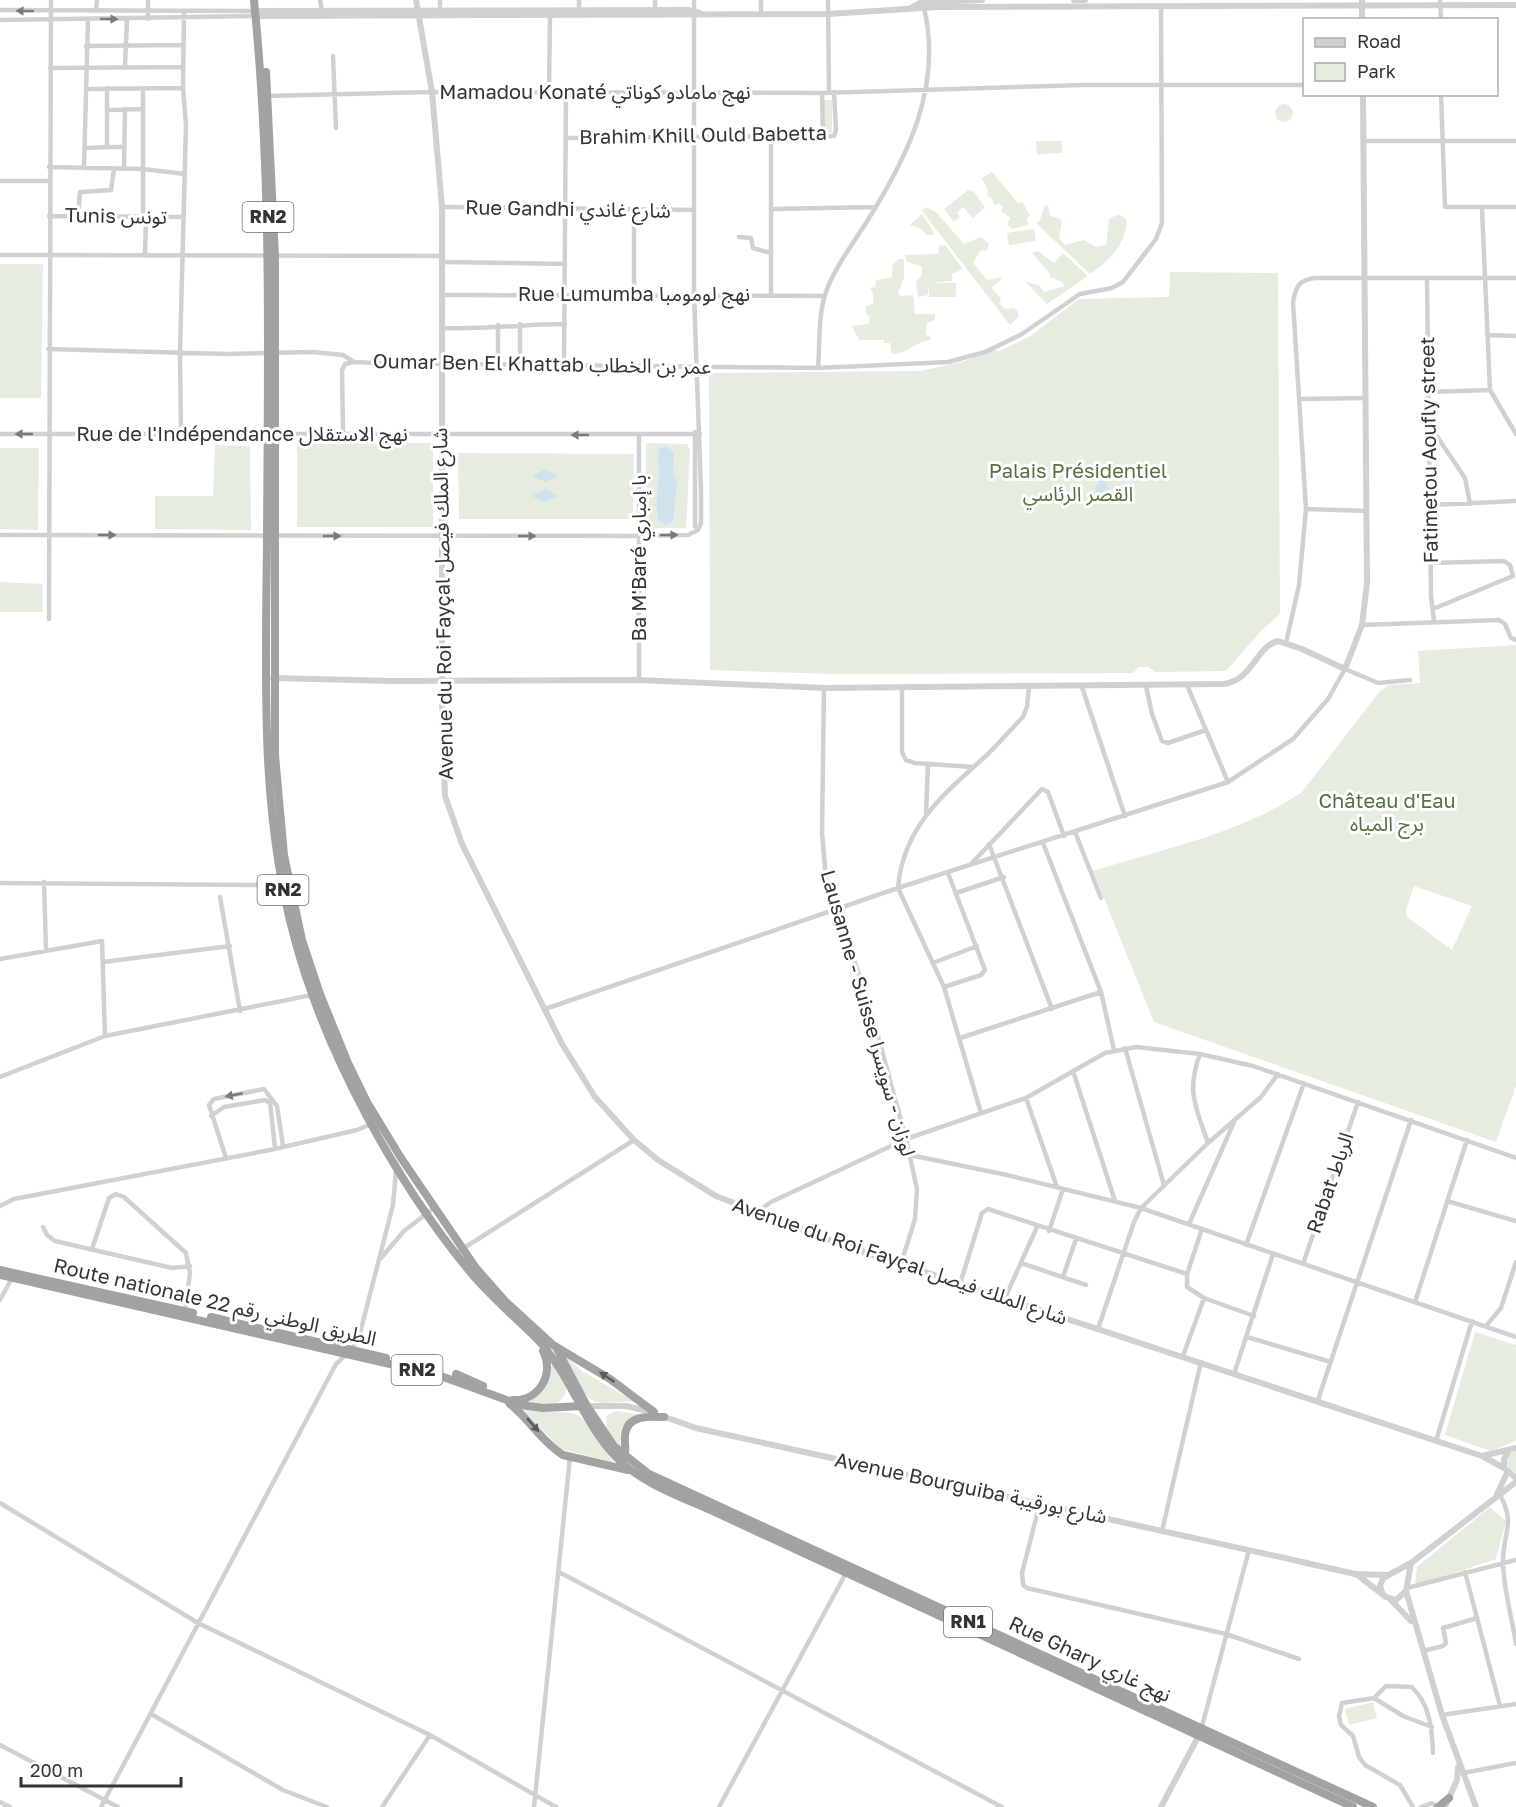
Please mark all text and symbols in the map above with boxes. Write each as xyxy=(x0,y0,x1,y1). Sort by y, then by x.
one-way arrow xyxy=(16,6,35,16)
one-way arrow xyxy=(99,14,118,24)
legend xyxy=(1303,18,1498,96)
text: Road xyxy=(1357,30,1401,52)
text: Park xyxy=(1357,60,1396,82)
street label: Mamadou Konaté نهج مامادو كوناتي xyxy=(439,79,751,108)
street label: Brahim Khill Ould Babetta xyxy=(579,120,827,148)
street label: Rue Gandhi شارع غاندي xyxy=(465,194,671,226)
street label: Tunis تونس xyxy=(65,202,167,229)
road number: RN2 xyxy=(242,202,294,232)
street label: Rue Lumumba نهج لومومبا xyxy=(518,281,750,309)
street label: Fatimetou Aoufly street xyxy=(1414,337,1442,563)
street label: Oumar Ben El Khattab عمر بن الخطاب xyxy=(373,348,711,379)
street label: Rue de l'Indépendance نهج الاستقلال xyxy=(76,421,408,449)
street label: Avenue du Roi Fayçal شارع الملك فيصل xyxy=(427,428,461,780)
one-way arrow xyxy=(14,429,33,439)
one-way arrow xyxy=(571,430,590,440)
park label: Palais Présidentiel القصر الرئاسي xyxy=(989,458,1167,510)
street label: Ba M'Baré با إمباري xyxy=(626,475,655,641)
one-way arrow xyxy=(98,530,117,540)
one-way arrow xyxy=(660,530,679,540)
one-way arrow xyxy=(322,531,341,541)
one-way arrow xyxy=(517,531,536,541)
park label: Château d'Eau برج المياه xyxy=(1318,788,1456,839)
street label: Lausanne - Suisse لوزان - سويسرا xyxy=(816,867,921,1159)
road number: RN2 xyxy=(258,875,308,905)
one-way arrow xyxy=(224,1091,243,1100)
street label: Rabat الرباط xyxy=(1301,1129,1358,1237)
street label: Avenue du Roi Fayçal شارع الملك فيصل xyxy=(728,1191,1071,1333)
street label: Route nationale 22 الطريق الوطني رقم xyxy=(50,1252,379,1354)
road number: RN2 xyxy=(392,1355,442,1385)
one-way arrow xyxy=(599,1371,615,1383)
one-way arrow xyxy=(526,1417,539,1432)
street label: Avenue Bourguiba شارع بورقيبة xyxy=(832,1446,1109,1532)
road number: RN1 xyxy=(944,1607,992,1637)
street label: Rue Ghary نهج غاري xyxy=(1004,1610,1175,1710)
scale bar xyxy=(21,1750,182,1788)
text: 200 m xyxy=(30,1759,83,1781)

